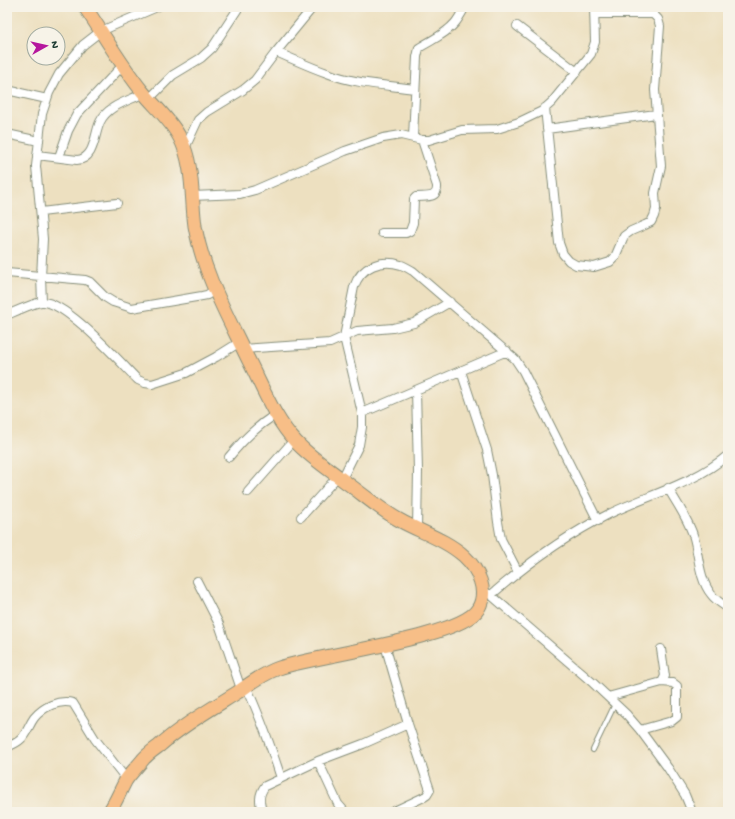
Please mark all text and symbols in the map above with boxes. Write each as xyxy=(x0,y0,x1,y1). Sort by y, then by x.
north arrow xyxy=(26,26,66,66)
text: N xyxy=(47,40,60,49)

